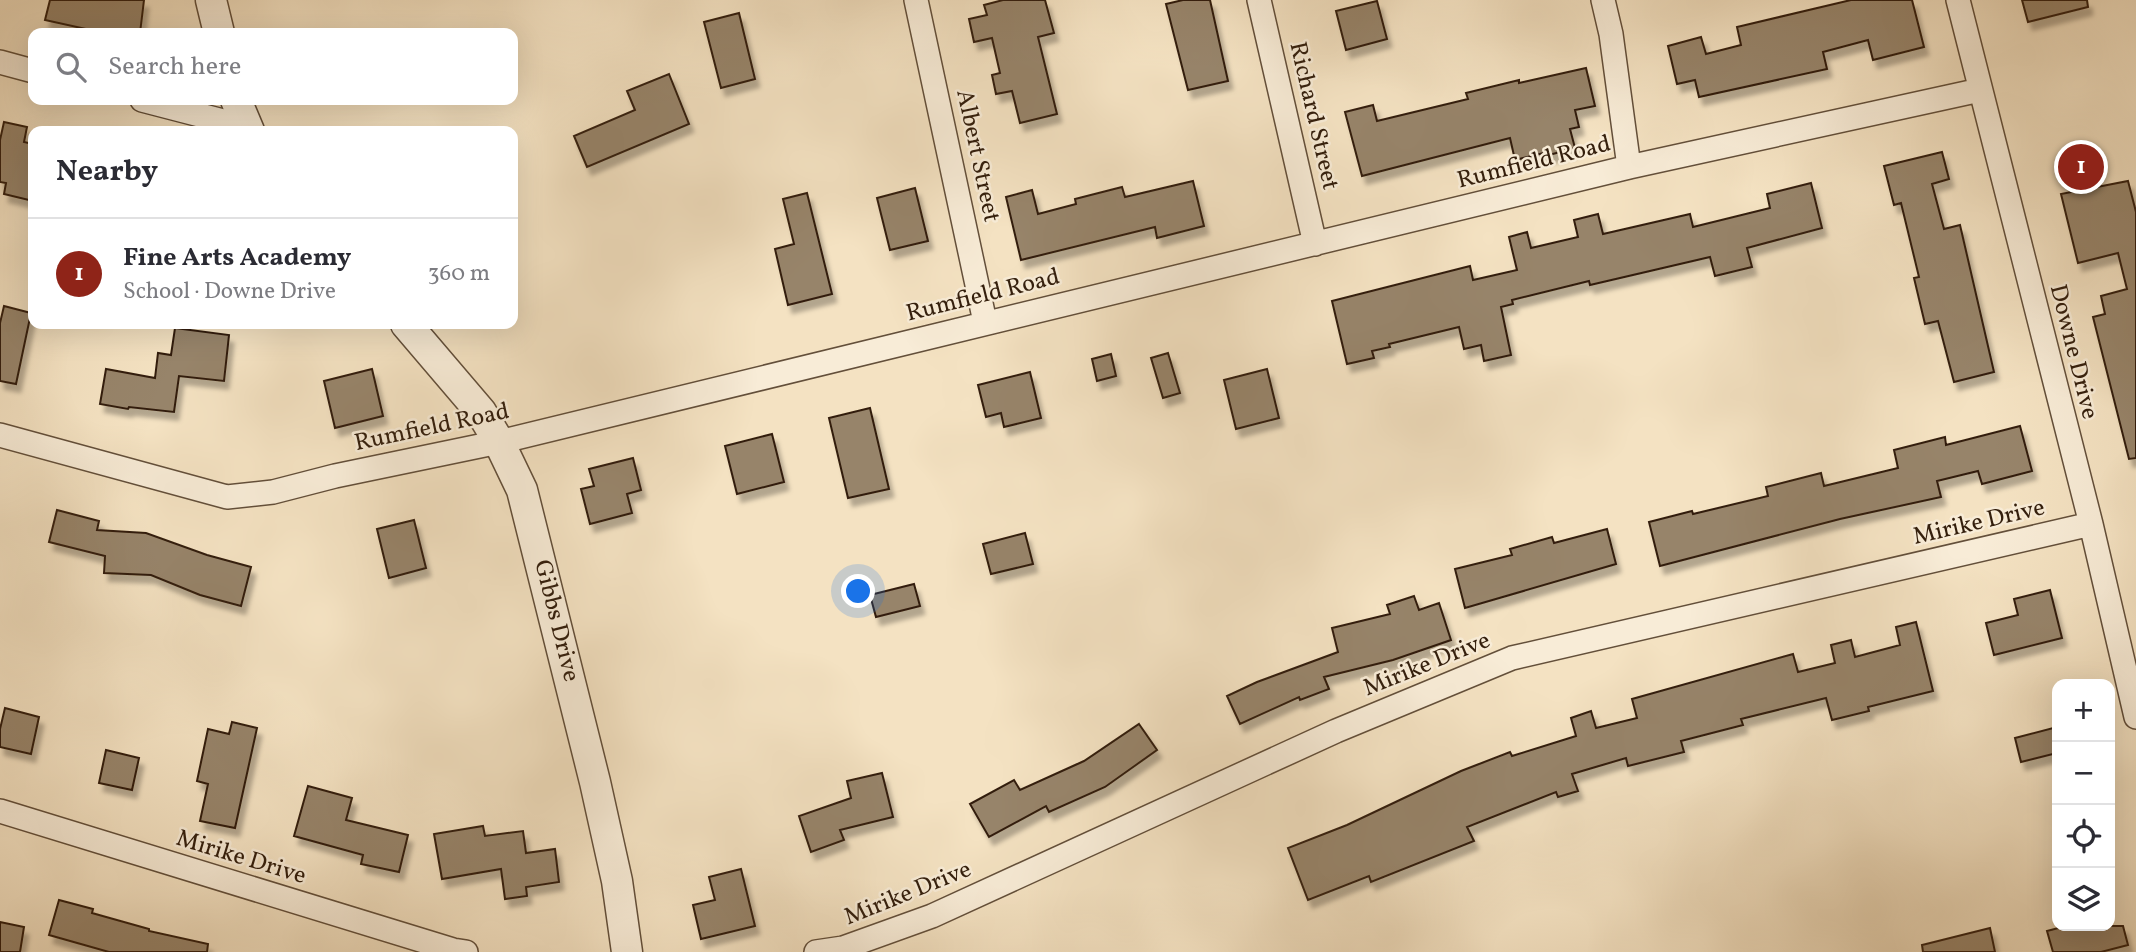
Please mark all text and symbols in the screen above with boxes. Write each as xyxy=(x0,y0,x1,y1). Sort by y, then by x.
search box xyxy=(28,28,518,105)
street label: Richard Street xyxy=(1279,38,1347,194)
icon: search xyxy=(52,48,90,86)
text: Search here xyxy=(108,49,241,85)
street label: Albert Street xyxy=(946,87,1008,225)
street label: Rumfield Road xyxy=(1454,127,1614,199)
pin: 1 xyxy=(2058,141,2104,193)
text: Nearby xyxy=(56,151,158,193)
text: Fine Arts Academy xyxy=(123,240,351,276)
text: 1 xyxy=(74,258,84,290)
text: 360 m xyxy=(428,258,490,290)
street label: Rumfield Road xyxy=(903,260,1063,332)
text: School · Downe Drive xyxy=(123,276,336,308)
street label: Downe Drive xyxy=(2040,281,2106,423)
street label: Rumfield Road xyxy=(352,395,512,461)
street label: Mirike Drive xyxy=(1910,491,2048,555)
street label: Gibbs Drive xyxy=(524,557,588,685)
your location xyxy=(841,574,875,608)
street label: Mirike Drive xyxy=(1358,624,1496,706)
map controls xyxy=(2052,679,2115,931)
button: + xyxy=(2052,679,2115,742)
button: − xyxy=(2052,742,2115,805)
button: locate xyxy=(2052,805,2115,868)
street label: Mirike Drive xyxy=(172,822,310,894)
street label: Mirike Drive xyxy=(839,853,977,935)
button: layers xyxy=(2052,868,2115,931)

